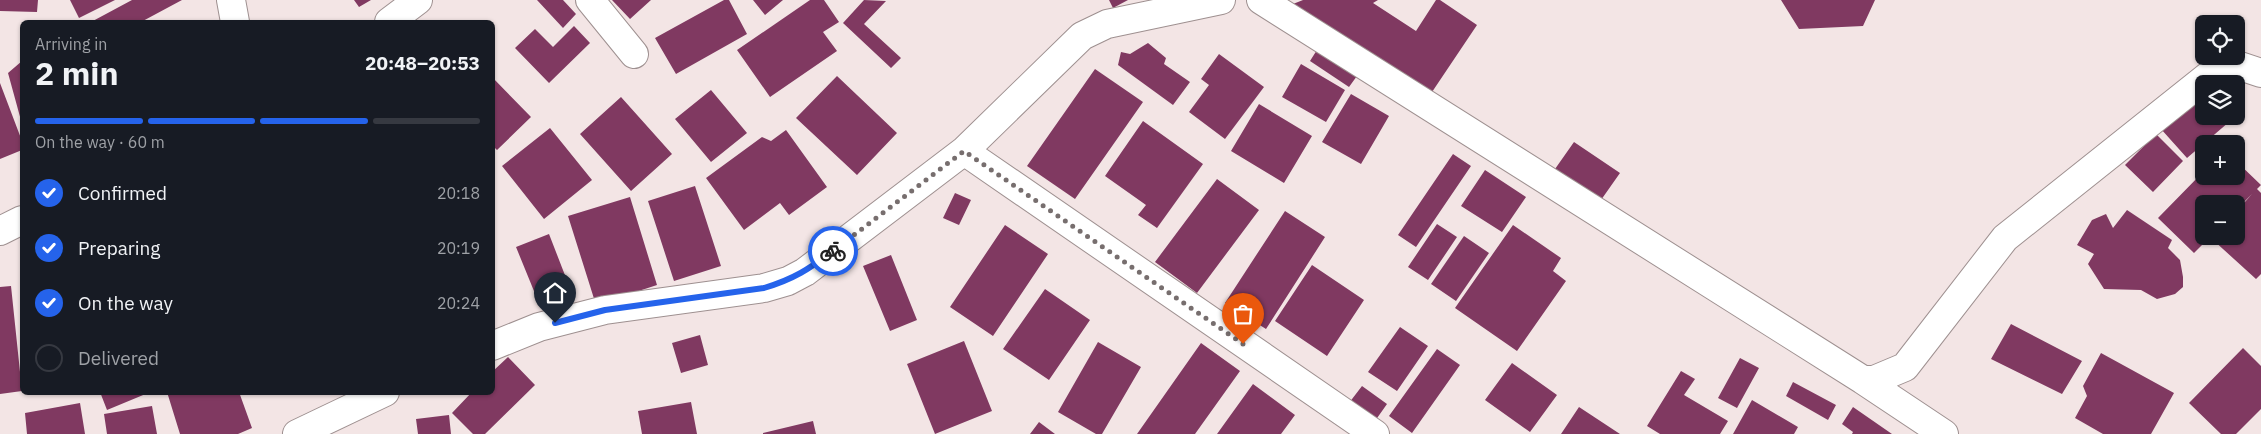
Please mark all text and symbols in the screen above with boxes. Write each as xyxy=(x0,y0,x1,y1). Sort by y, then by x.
map controls xyxy=(2195,15,2245,245)
button: locate xyxy=(2195,15,2245,65)
text: Arriving in xyxy=(35,34,107,54)
text: 20:48–20:53 xyxy=(365,51,480,75)
text: 2 min xyxy=(35,52,119,94)
button: layers xyxy=(2195,75,2245,125)
text: On the way · 60 m xyxy=(35,132,165,152)
button: + xyxy=(2195,135,2245,185)
icon: check xyxy=(35,179,63,207)
text: Confirmed xyxy=(78,181,167,205)
text: 20:18 xyxy=(437,183,480,203)
button: − xyxy=(2195,195,2245,245)
courier xyxy=(808,226,858,276)
icon: check xyxy=(35,234,63,262)
text: Preparing xyxy=(78,236,160,260)
icon: bike xyxy=(819,237,847,265)
text: 20:19 xyxy=(437,238,480,258)
pin xyxy=(534,272,576,323)
icon: home xyxy=(541,279,569,307)
icon: check xyxy=(35,289,63,317)
text: On the way xyxy=(78,291,173,315)
text: 20:24 xyxy=(437,293,480,313)
pin xyxy=(1222,293,1264,344)
icon: bag xyxy=(1229,300,1257,328)
text: Delivered xyxy=(78,346,159,370)

